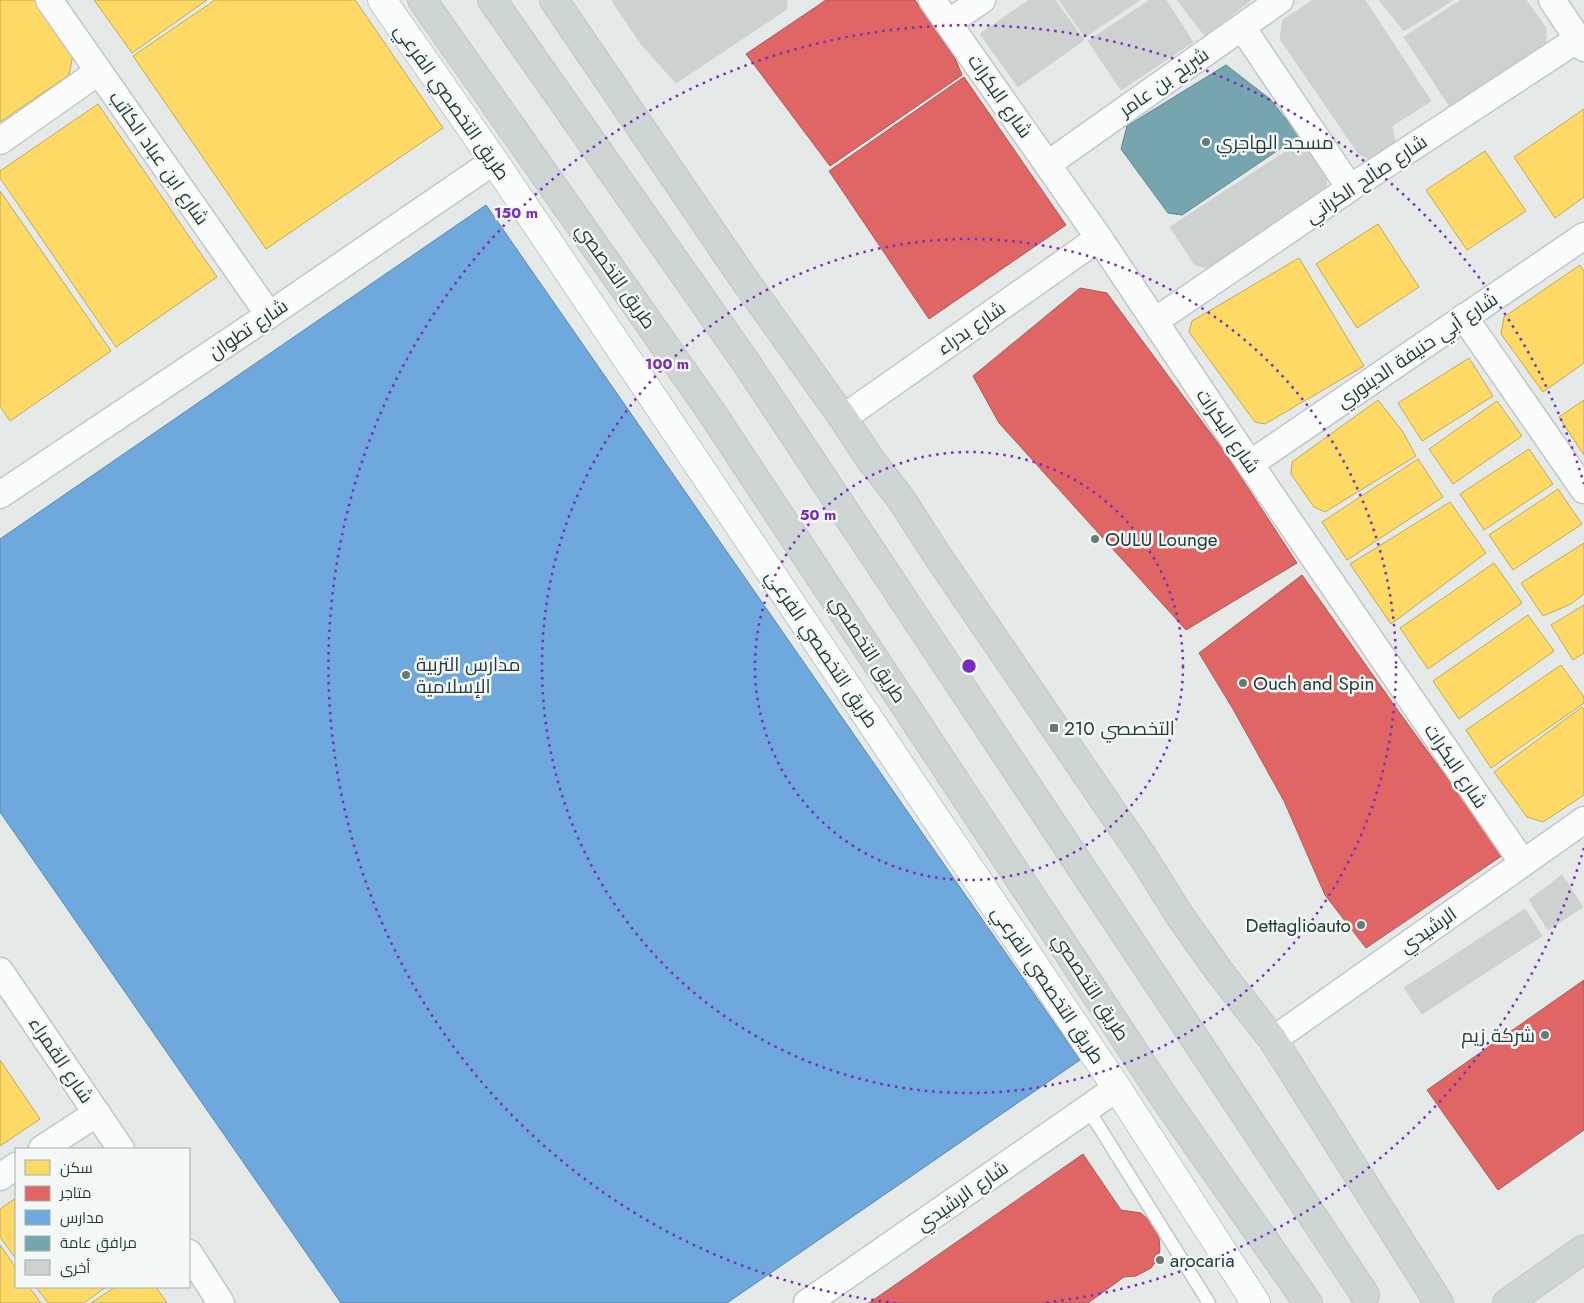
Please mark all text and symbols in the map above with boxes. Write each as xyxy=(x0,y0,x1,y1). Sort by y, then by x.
street label: طريق التخصصي الفرعي xyxy=(387,18,516,186)
street label: شريح بن عامر xyxy=(1113,41,1214,123)
street label: شارع البكرات xyxy=(961,49,1039,143)
street label: شارع ابن عباد الكاتب xyxy=(103,86,215,230)
street label: شارع صالح الكراني xyxy=(1300,128,1433,231)
place label: مسجد الهاجري xyxy=(1216,129,1334,157)
marker: مسجد الهاجري xyxy=(1200,136,1212,148)
text: 150 m xyxy=(494,202,538,224)
street label: طريق التخصصي xyxy=(569,218,662,335)
street label: شارع أبي حنيفة الدينوري xyxy=(1331,286,1504,415)
street label: شارع تطوان xyxy=(203,292,293,366)
street label: شارع بدراء xyxy=(931,295,1011,361)
text: 100 m xyxy=(645,353,689,375)
street label: شارع البكرات xyxy=(1190,383,1266,479)
text: 50 m xyxy=(800,504,836,526)
place label: OULU Lounge xyxy=(1105,526,1218,553)
marker: OULU Lounge xyxy=(1089,533,1101,545)
street label: طريق التخصصي الفرعي xyxy=(761,566,883,732)
street label: طريق التخصصي xyxy=(825,591,911,707)
place label: مدارس التربية الإسلامية xyxy=(416,651,520,700)
centre of rings xyxy=(960,657,978,675)
marker: مدارس التربية الإسلامية xyxy=(400,669,412,681)
place label: Ouch and Spin xyxy=(1253,670,1375,697)
marker: Ouch and Spin xyxy=(1237,677,1249,689)
place label: التخصصي 210 xyxy=(1064,715,1175,743)
street label: شارع البكرات xyxy=(1418,718,1494,814)
marker: التخصصي 210 xyxy=(1048,722,1060,734)
street label: الرشيدي xyxy=(1394,900,1463,960)
street label: طريق التخصصي الفرعي xyxy=(987,902,1109,1068)
place label: Dettaglioauto xyxy=(1245,912,1351,939)
marker: Dettaglioauto xyxy=(1355,919,1367,931)
street label: طريق التخصصي xyxy=(1048,929,1134,1045)
street label: شارع القمراء xyxy=(22,1011,100,1109)
place label: شركة زيم xyxy=(1461,1022,1535,1049)
marker: شركة زيم xyxy=(1539,1029,1551,1041)
legend xyxy=(15,1148,190,1288)
street label: شارع الرشيدي xyxy=(910,1154,1014,1239)
text: سكن xyxy=(60,1157,93,1179)
text: متاجر xyxy=(59,1182,91,1204)
text: مدارس xyxy=(60,1207,104,1229)
text: مرافق عامة xyxy=(60,1232,137,1254)
place label: arocaria xyxy=(1170,1247,1235,1274)
marker: arocaria xyxy=(1154,1254,1166,1266)
text: أخرى xyxy=(60,1257,90,1279)

